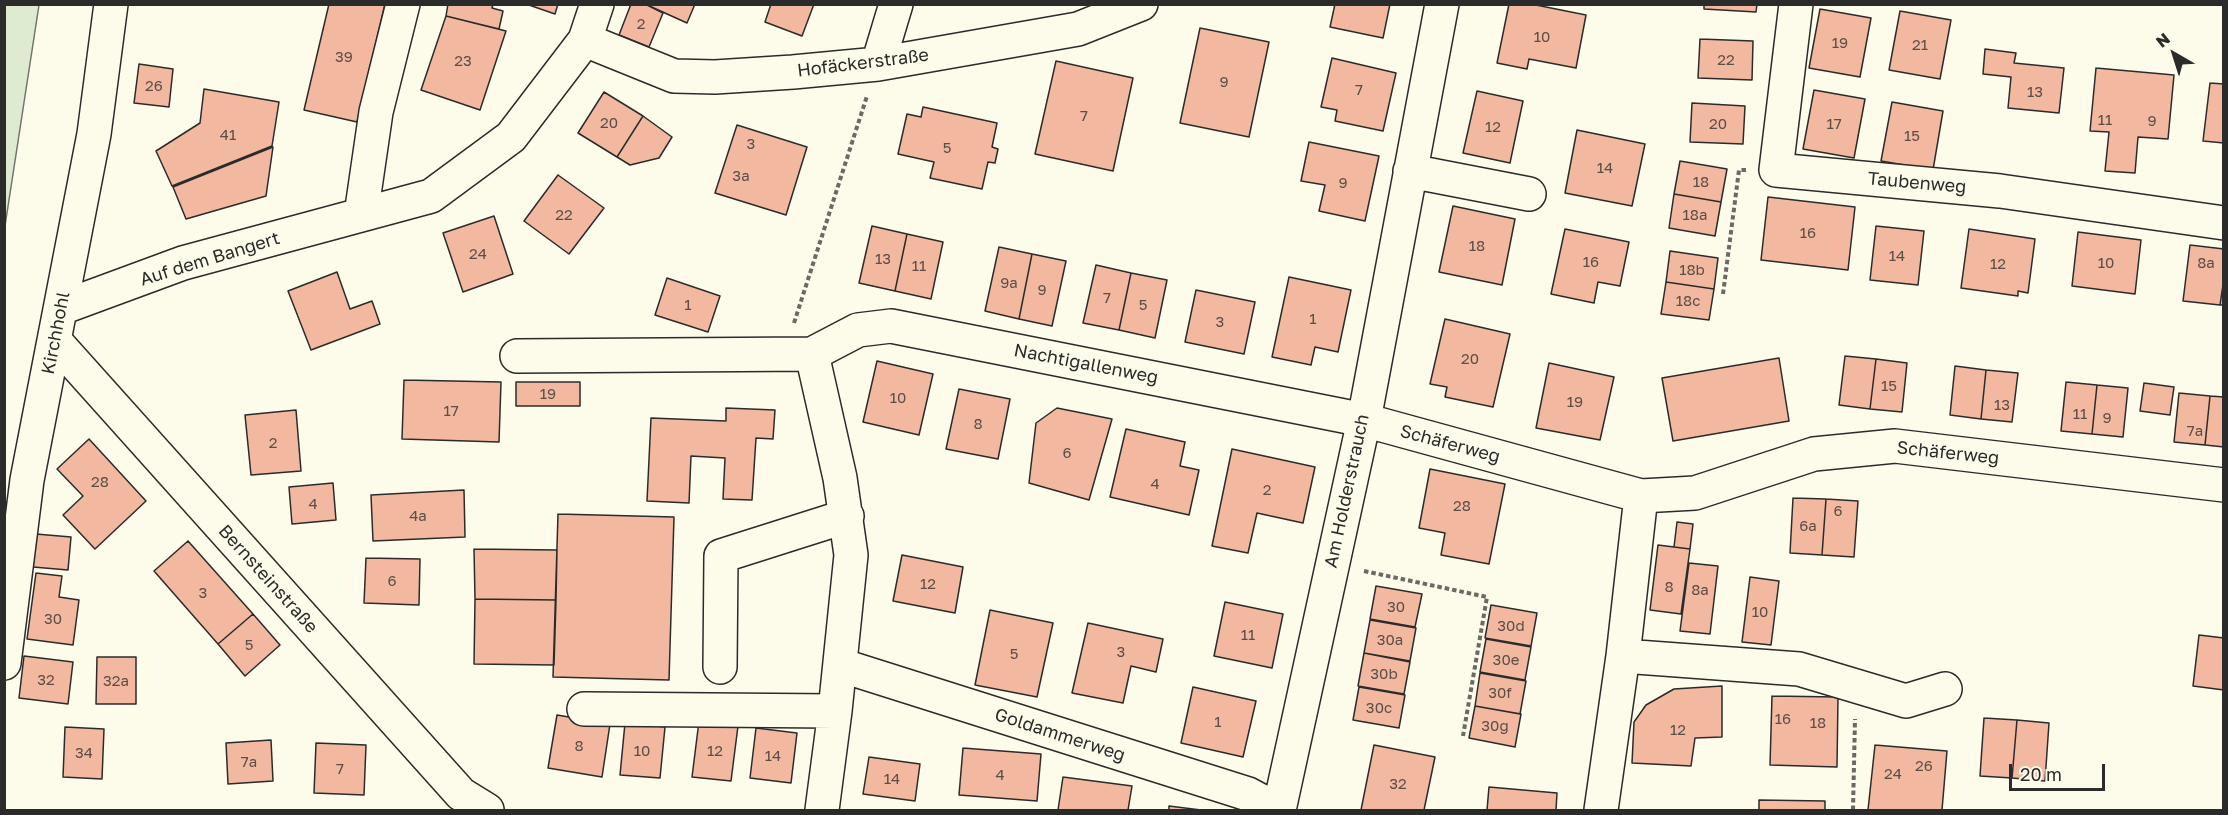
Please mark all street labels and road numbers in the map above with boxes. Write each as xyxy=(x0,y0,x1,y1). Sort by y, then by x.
street label: Hofäckerstraße xyxy=(796,44,930,82)
street label: Taubenweg xyxy=(1867,168,1967,198)
street label: Auf dem Bangert xyxy=(138,227,282,291)
street label: Kirchhohl xyxy=(37,290,75,376)
street label: Nachtigallenweg xyxy=(1012,339,1160,389)
street label: Am Holderstrauch xyxy=(1320,412,1374,570)
street label: Schäferweg xyxy=(1398,420,1502,468)
street label: Schäferweg xyxy=(1896,437,2000,469)
street label: Bernsteinstraße xyxy=(214,520,322,638)
street label: Goldammerweg xyxy=(992,704,1128,766)

